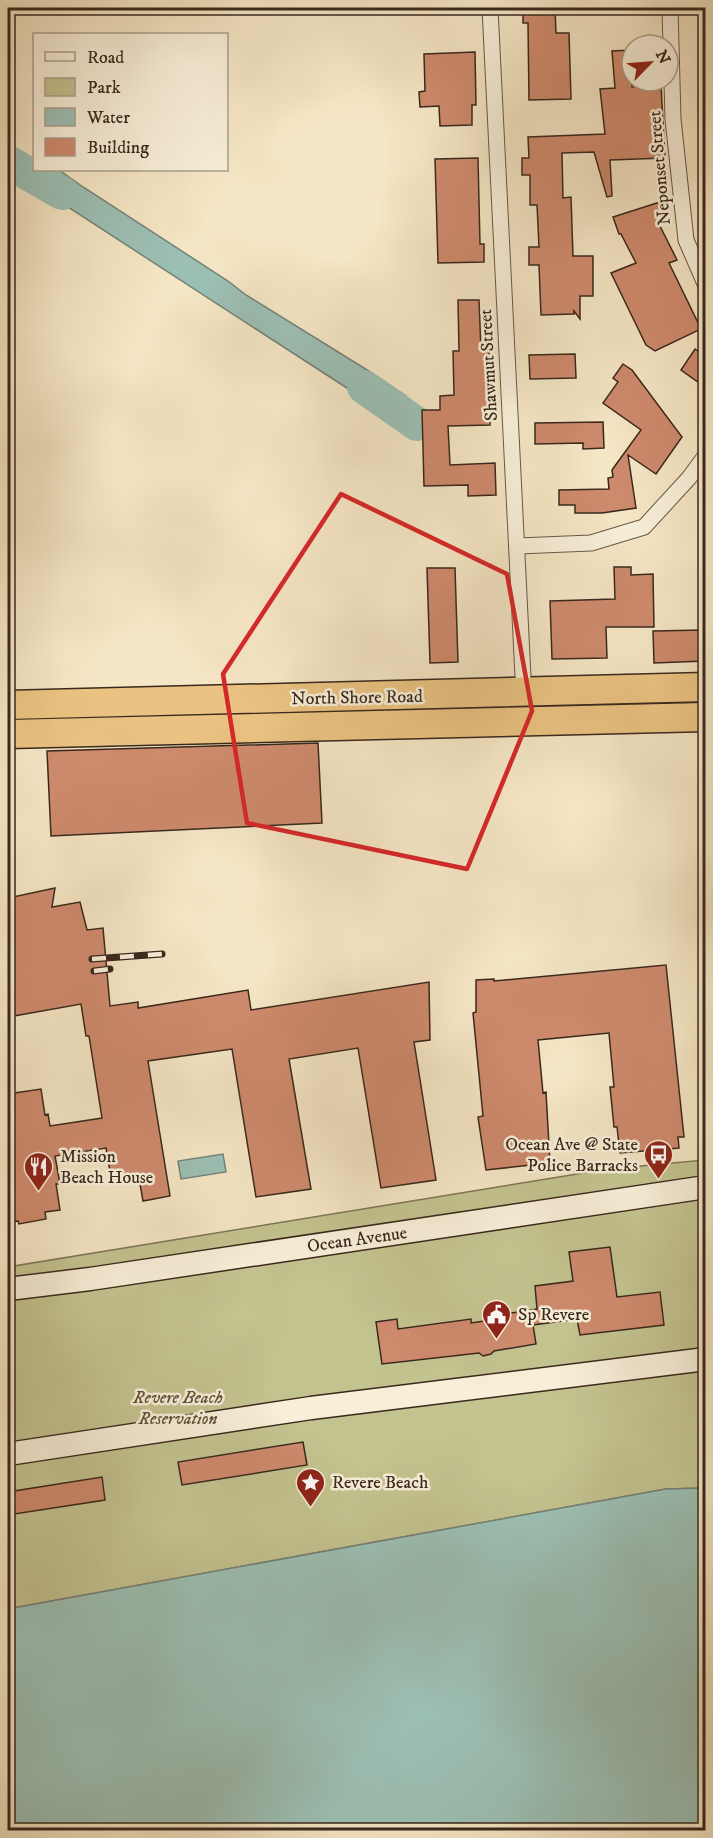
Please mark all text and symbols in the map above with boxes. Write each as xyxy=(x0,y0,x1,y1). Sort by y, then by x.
legend xyxy=(33,33,228,171)
north arrow xyxy=(620,33,680,93)
text: Road xyxy=(87,47,124,69)
text: N xyxy=(651,47,675,67)
text: Park xyxy=(87,77,121,99)
text: Water xyxy=(86,107,130,129)
street label: Neponset Street xyxy=(644,110,676,226)
text: Building xyxy=(87,137,149,159)
street label: Shawmut Street xyxy=(475,308,503,422)
street label: North Shore Road xyxy=(291,686,423,710)
place label: Ocean Ave @ State Police Barracks xyxy=(505,1134,638,1177)
bus stop icon: Ocean Ave @ State Police Barracks xyxy=(643,1138,675,1180)
place label: Mission Beach House xyxy=(60,1146,153,1189)
restaurant icon: Mission Beach House xyxy=(23,1150,55,1192)
street label: Ocean Avenue xyxy=(306,1222,409,1258)
public building icon: Sp Revere xyxy=(481,1298,513,1340)
place label: Sp Revere xyxy=(518,1304,589,1326)
park label: Revere Beach Reservation xyxy=(132,1387,223,1430)
place icon: Revere Beach xyxy=(295,1466,327,1508)
place label: Revere Beach xyxy=(332,1472,429,1494)

